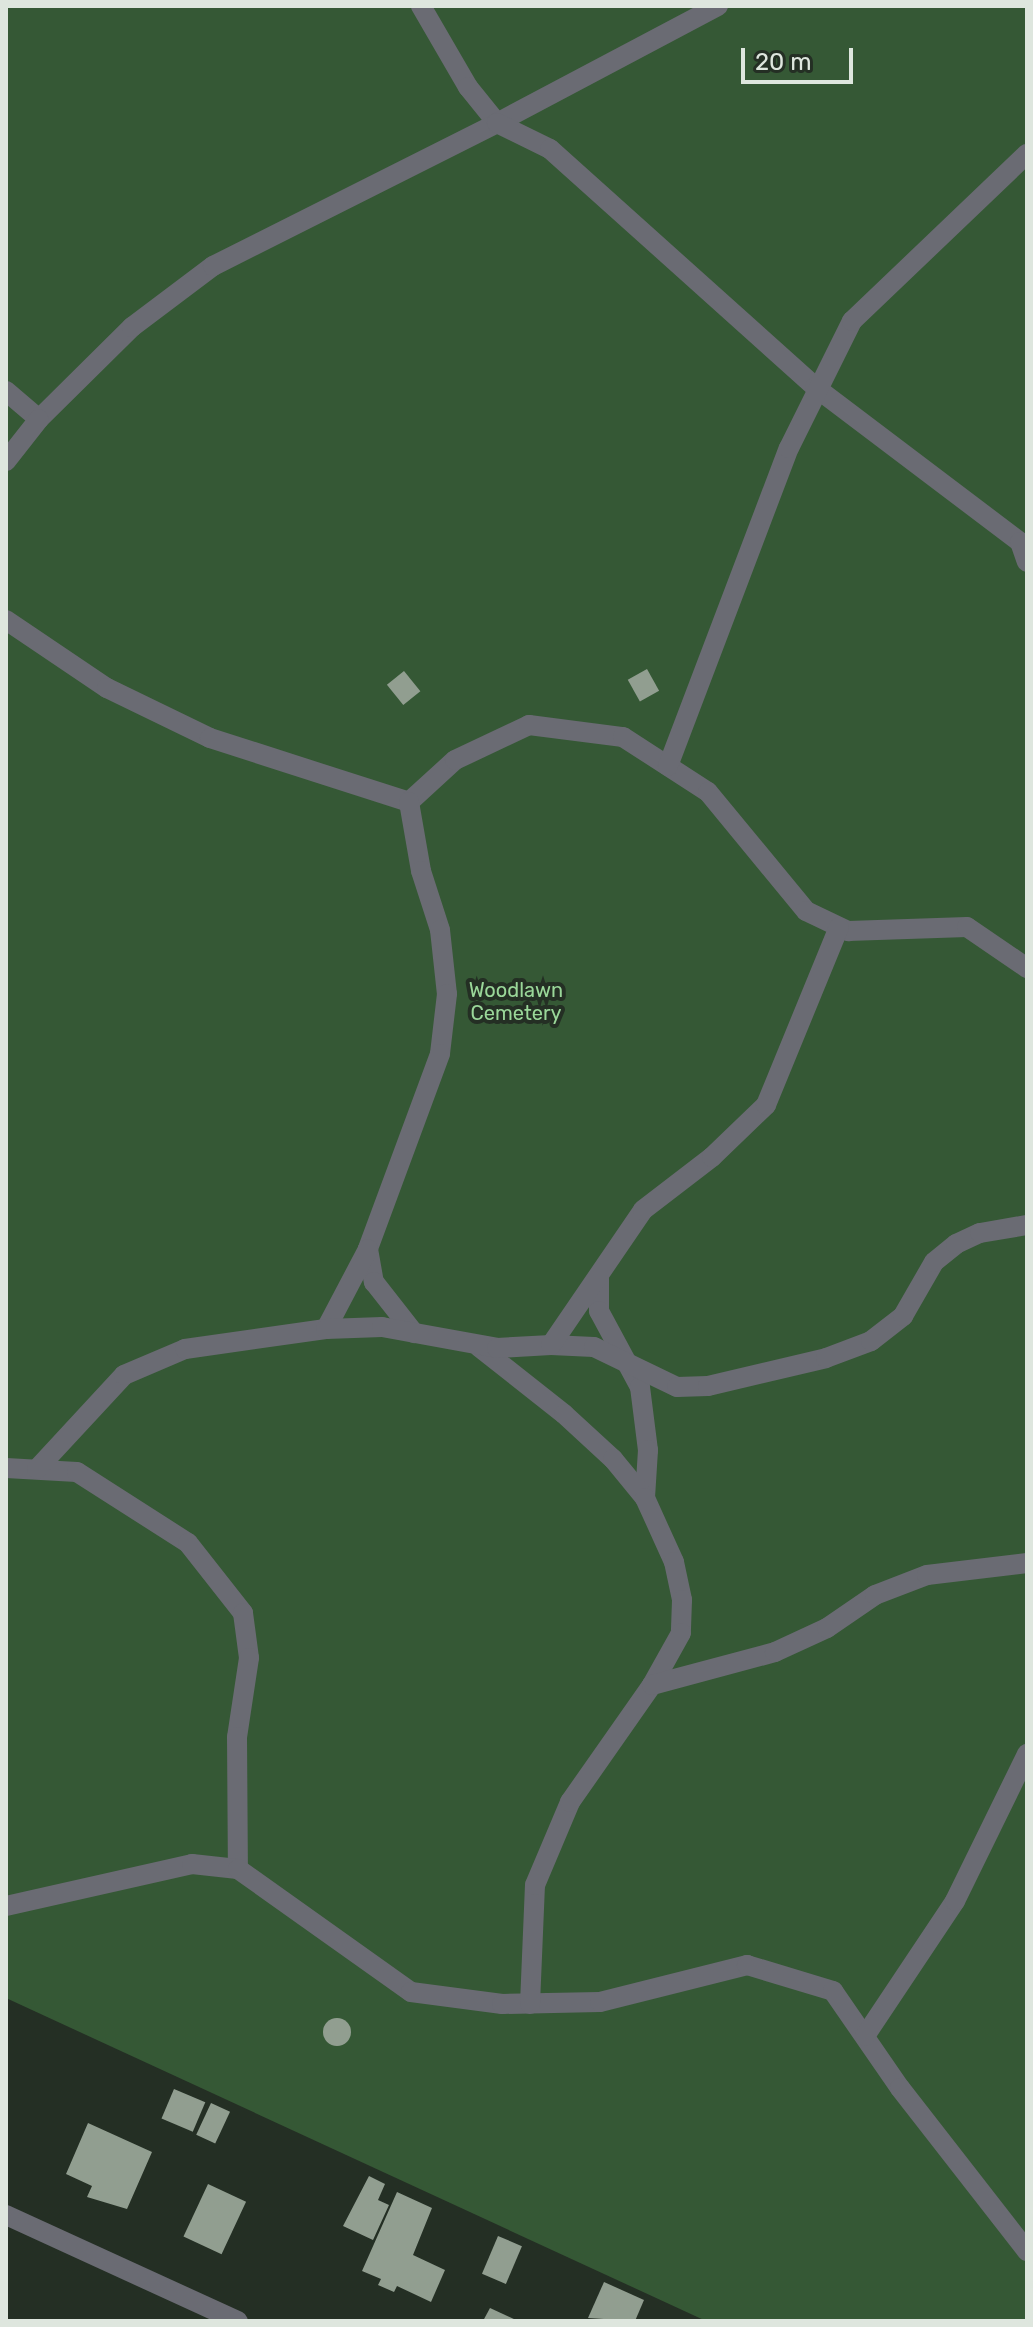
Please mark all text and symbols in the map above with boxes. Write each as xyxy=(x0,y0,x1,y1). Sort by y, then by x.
scale bar xyxy=(745,32,857,82)
text: 20 m xyxy=(755,48,812,76)
park label: Woodlawn Cemetery xyxy=(469,978,563,1025)

